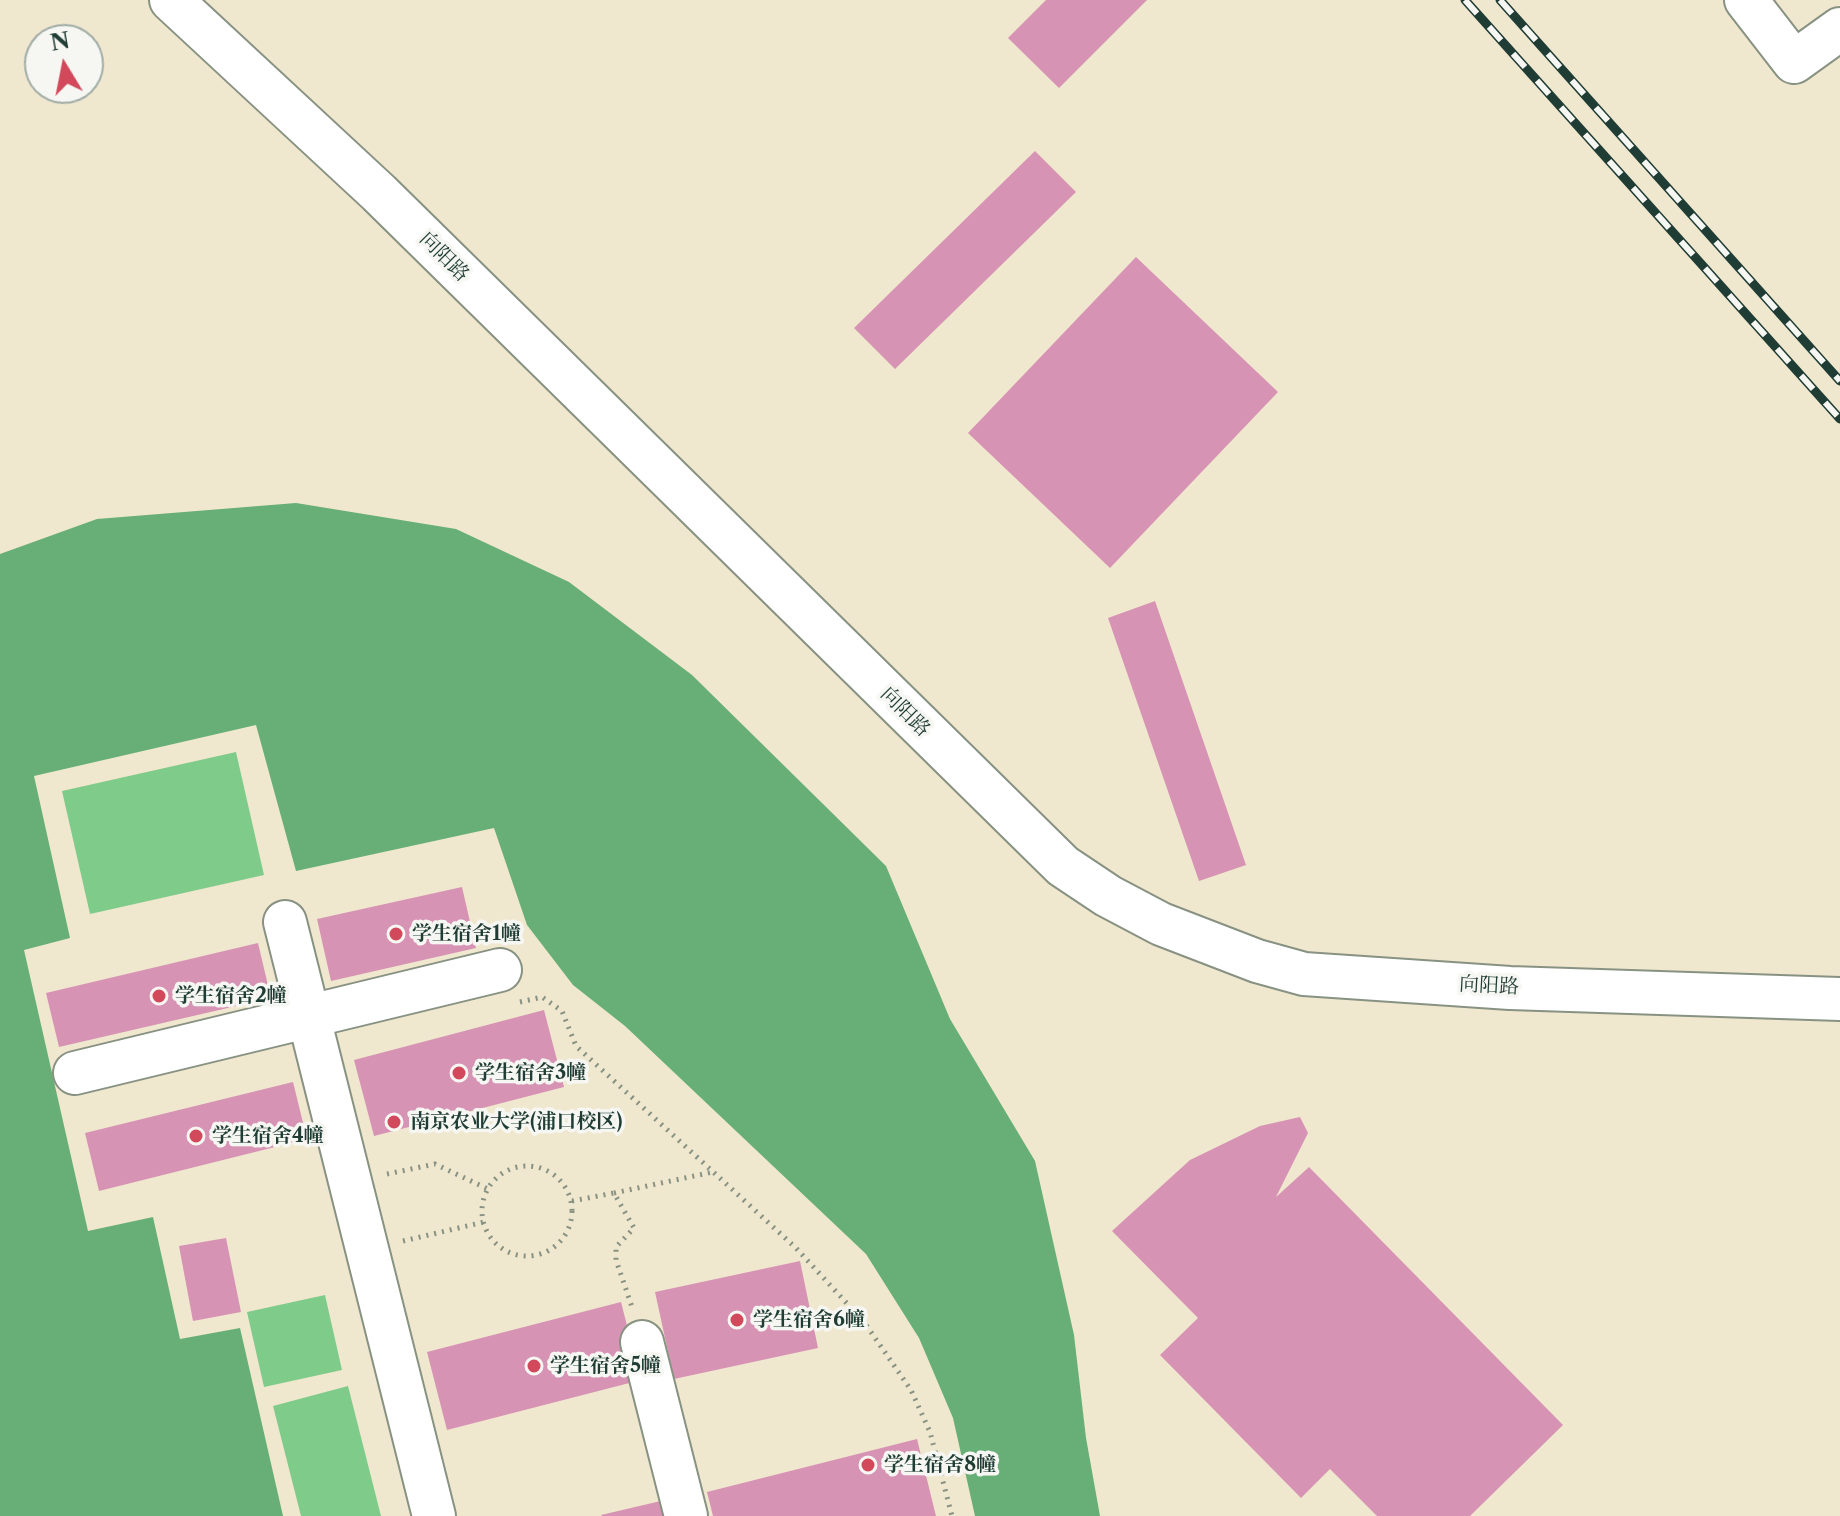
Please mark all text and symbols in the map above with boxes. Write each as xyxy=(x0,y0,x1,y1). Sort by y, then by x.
north arrow xyxy=(24,24,104,104)
text: N xyxy=(48,27,72,57)
street label: 向阳路 xyxy=(414,227,474,287)
street label: 向阳路 xyxy=(875,682,935,742)
place label: 学生宿舍1幢 xyxy=(412,922,521,946)
marker: 学生宿舍1幢 xyxy=(387,925,405,943)
street label: 向阳路 xyxy=(1458,972,1520,1000)
place label: 学生宿舍2幢 xyxy=(175,984,287,1008)
marker: 学生宿舍2幢 xyxy=(150,987,168,1005)
place label: 学生宿舍3幢 xyxy=(475,1061,586,1085)
marker: 学生宿舍3幢 xyxy=(450,1064,468,1082)
place label: 南京农业大学(浦口校区) xyxy=(410,1110,622,1134)
marker: 南京农业大学(浦口校区) xyxy=(385,1113,403,1131)
place label: 学生宿舍4幢 xyxy=(212,1124,324,1148)
marker: 学生宿舍4幢 xyxy=(187,1127,205,1145)
place label: 学生宿舍6幢 xyxy=(753,1308,865,1332)
marker: 学生宿舍6幢 xyxy=(728,1311,746,1329)
place label: 学生宿舍5幢 xyxy=(550,1354,661,1378)
marker: 学生宿舍5幢 xyxy=(525,1357,543,1375)
place label: 学生宿舍8幢 xyxy=(884,1453,996,1477)
marker: 学生宿舍8幢 xyxy=(859,1456,877,1474)

